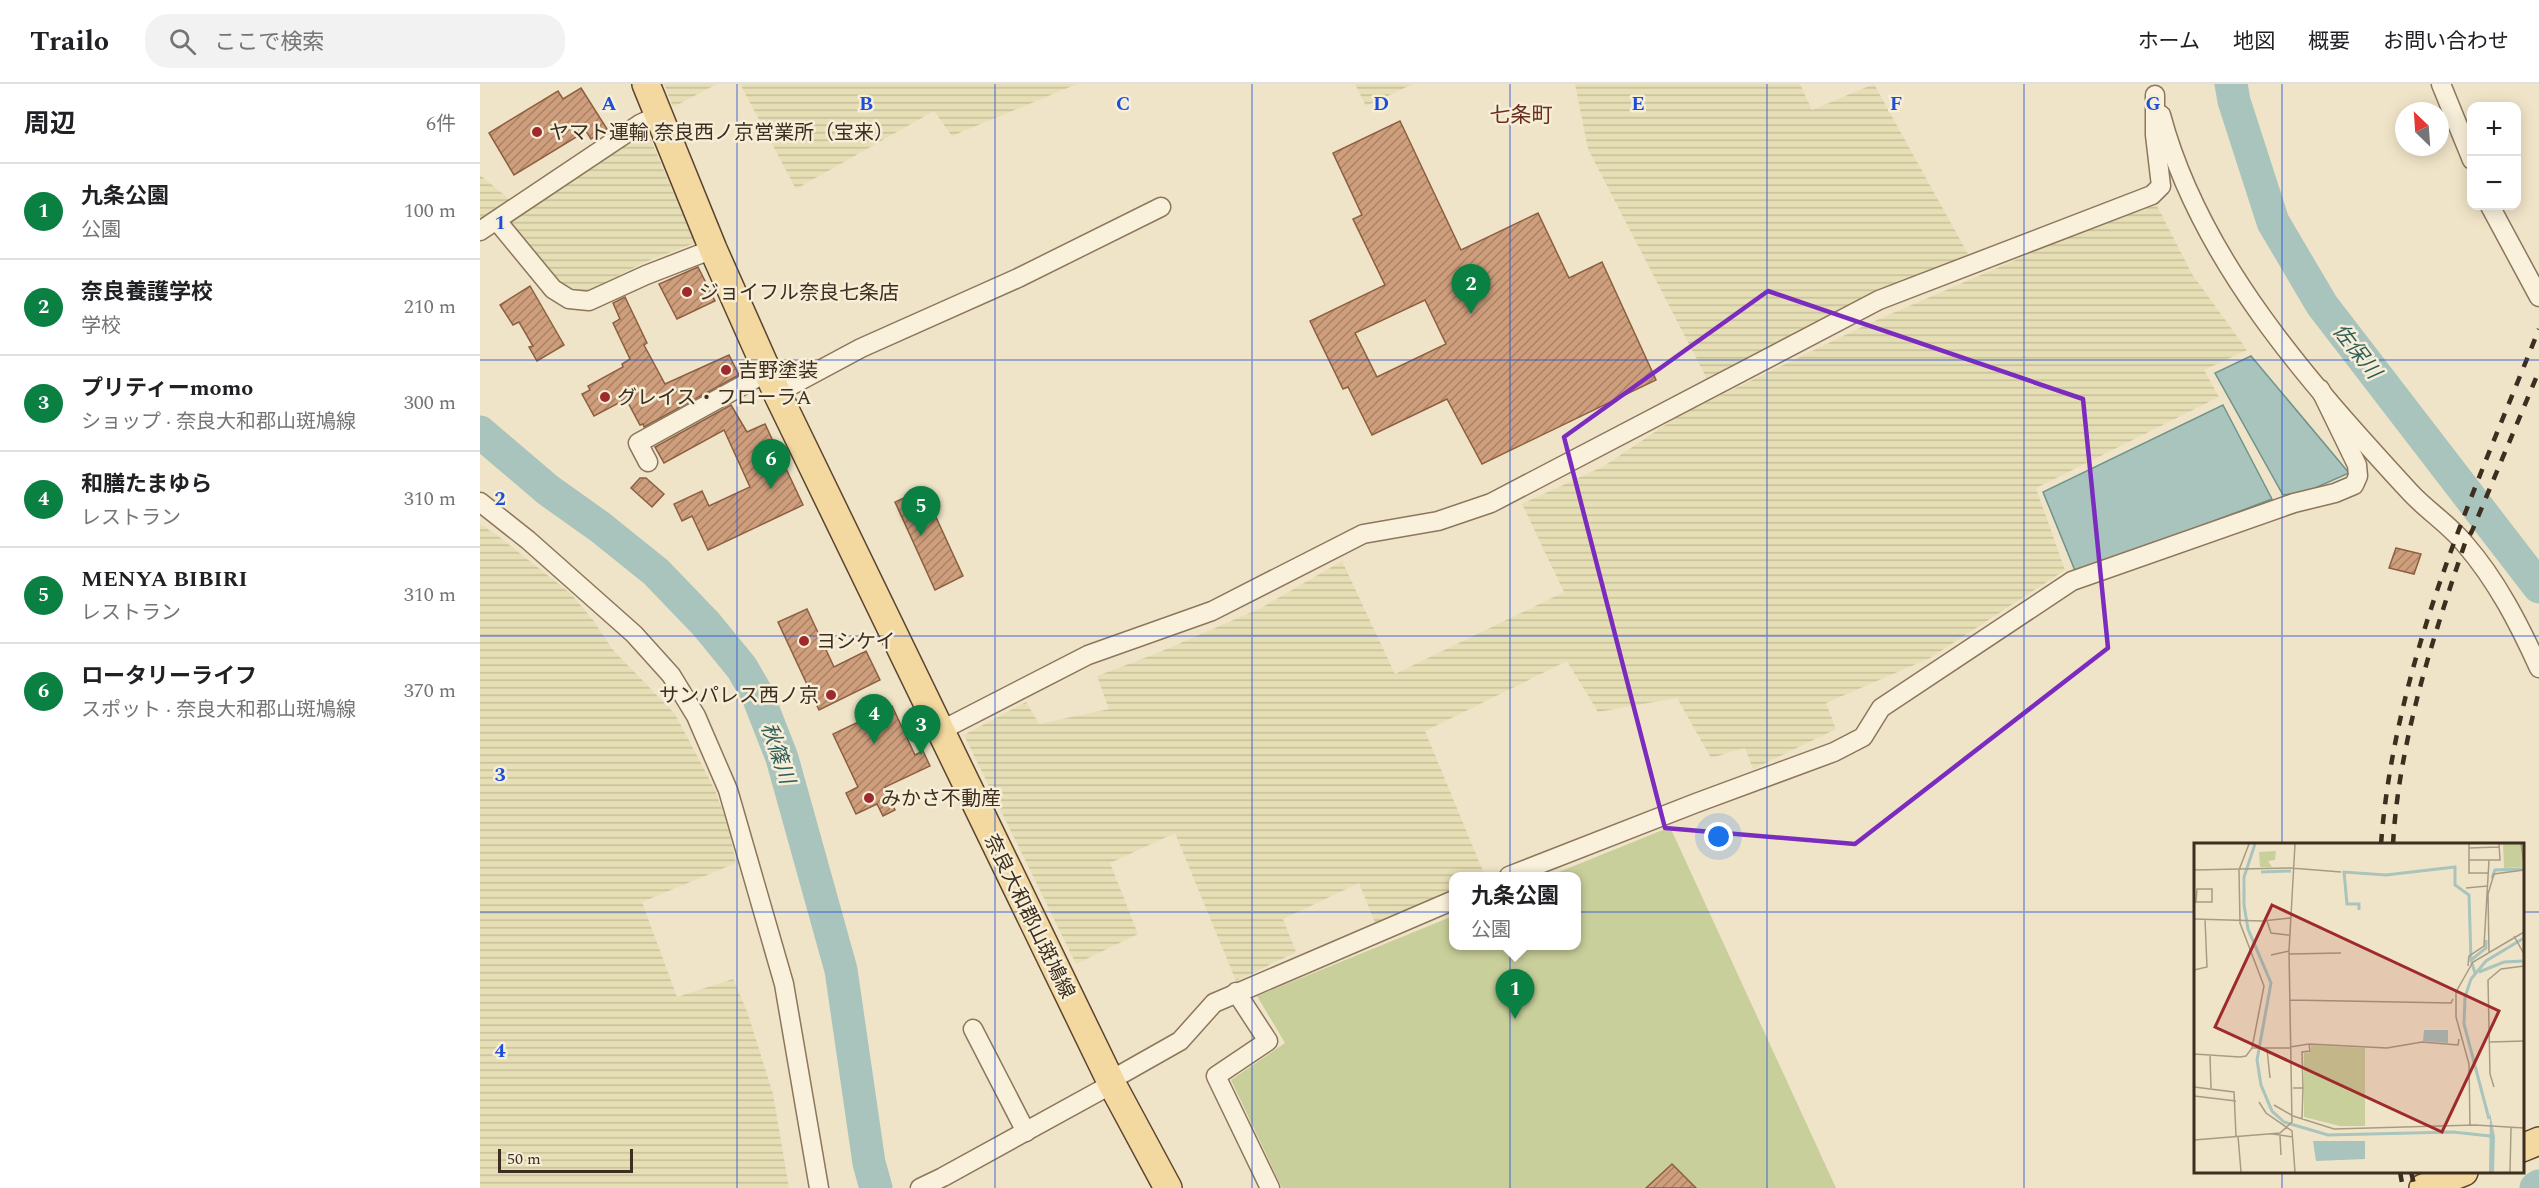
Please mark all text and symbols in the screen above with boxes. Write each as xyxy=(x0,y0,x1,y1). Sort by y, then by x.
search box xyxy=(145,14,565,68)
text: Trailo xyxy=(30,20,109,63)
icon: search xyxy=(166,25,199,58)
text: ここで検索 xyxy=(214,26,324,59)
text: ホーム xyxy=(2138,26,2200,58)
text: 地図 xyxy=(2233,26,2275,58)
text: 概要 xyxy=(2308,26,2350,58)
text: お問い合わせ xyxy=(2383,26,2509,58)
text: A xyxy=(601,89,617,119)
text: B xyxy=(859,89,873,119)
text: C xyxy=(1116,89,1130,119)
text: D xyxy=(1373,89,1389,119)
text: E xyxy=(1631,89,1645,119)
text: F xyxy=(1890,89,1902,119)
text: G xyxy=(2145,89,2161,119)
district label: 七条町 xyxy=(1490,100,1553,132)
north arrow xyxy=(2395,102,2449,156)
map controls xyxy=(2467,102,2521,210)
button: + xyxy=(2467,102,2521,156)
text: 周辺 xyxy=(24,104,76,144)
text: 6件 xyxy=(426,109,456,139)
place label: ヤマト運輸 奈良西ノ京営業所（宝来） xyxy=(549,118,894,148)
marker: ヤマト運輸 奈良西ノ京営業所（宝来） xyxy=(530,125,544,139)
button: − xyxy=(2467,156,2521,210)
text: 九条公園 xyxy=(81,180,169,213)
text: 1 xyxy=(38,196,49,226)
text: 100 m xyxy=(404,196,456,226)
text: 1 xyxy=(494,208,506,238)
text: 公園 xyxy=(81,215,121,245)
pin: 2 xyxy=(1452,264,1490,314)
text: 奈良養護学校 xyxy=(81,276,213,309)
place label: ジョイフル奈良七条店 xyxy=(699,278,899,308)
marker: ジョイフル奈良七条店 xyxy=(680,285,694,299)
text: 2 xyxy=(38,292,49,322)
text: 210 m xyxy=(404,292,456,322)
text: 学校 xyxy=(81,311,121,341)
water label: 佐保川 xyxy=(2324,317,2389,388)
place label: 吉野塗装 xyxy=(738,356,818,386)
marker: 吉野塗装 xyxy=(719,363,733,377)
text: プリティーmomo xyxy=(81,372,253,405)
place label: グレイス・フローラA xyxy=(617,383,811,413)
text: 3 xyxy=(38,388,49,418)
text: 300 m xyxy=(404,388,456,418)
marker: グレイス・フローラA xyxy=(598,390,612,404)
text: ショップ · 奈良大和郡山斑鳩線 xyxy=(81,407,356,437)
pin: 6 xyxy=(752,440,790,489)
text: 和膳たまゆら xyxy=(81,468,212,501)
text: 4 xyxy=(38,484,49,514)
text: 310 m xyxy=(404,484,456,514)
text: 2 xyxy=(494,484,506,514)
pin: 5 xyxy=(902,486,940,536)
text: レストラン xyxy=(81,503,181,533)
text: MENYA BIBIRI xyxy=(81,563,248,596)
text: 5 xyxy=(38,580,49,610)
text: 310 m xyxy=(404,580,456,610)
text: レストラン xyxy=(81,598,181,628)
place label: ヨシケイ xyxy=(816,627,896,657)
marker: ヨシケイ xyxy=(797,634,811,648)
text: ロータリーライフ xyxy=(81,660,257,693)
text: 6 xyxy=(38,676,49,706)
text: 370 m xyxy=(404,676,456,706)
place label: サンパレス西ノ京 xyxy=(659,681,819,711)
marker: サンパレス西ノ京 xyxy=(824,688,838,702)
pin: 4 xyxy=(854,694,894,744)
text: スポット · 奈良大和郡山斑鳩線 xyxy=(81,695,356,725)
pin: 3 xyxy=(902,706,940,755)
water label: 秋篠川 xyxy=(752,718,803,790)
text: 3 xyxy=(494,760,506,790)
place label: みかさ不動産 xyxy=(881,784,1001,814)
marker: みかさ不動産 xyxy=(862,791,876,805)
your location xyxy=(1704,822,1733,851)
street label: 奈良大和郡山斑鳩線 xyxy=(976,829,1082,1004)
inset map xyxy=(2194,843,2524,1173)
popup xyxy=(1449,872,1581,950)
text: 九条公園 xyxy=(1471,880,1559,913)
text: 公園 xyxy=(1471,915,1511,945)
pin: 1 xyxy=(1496,970,1534,1019)
text: 4 xyxy=(494,1036,506,1066)
scale bar xyxy=(498,1146,633,1174)
text: 50 m xyxy=(507,1147,541,1171)

